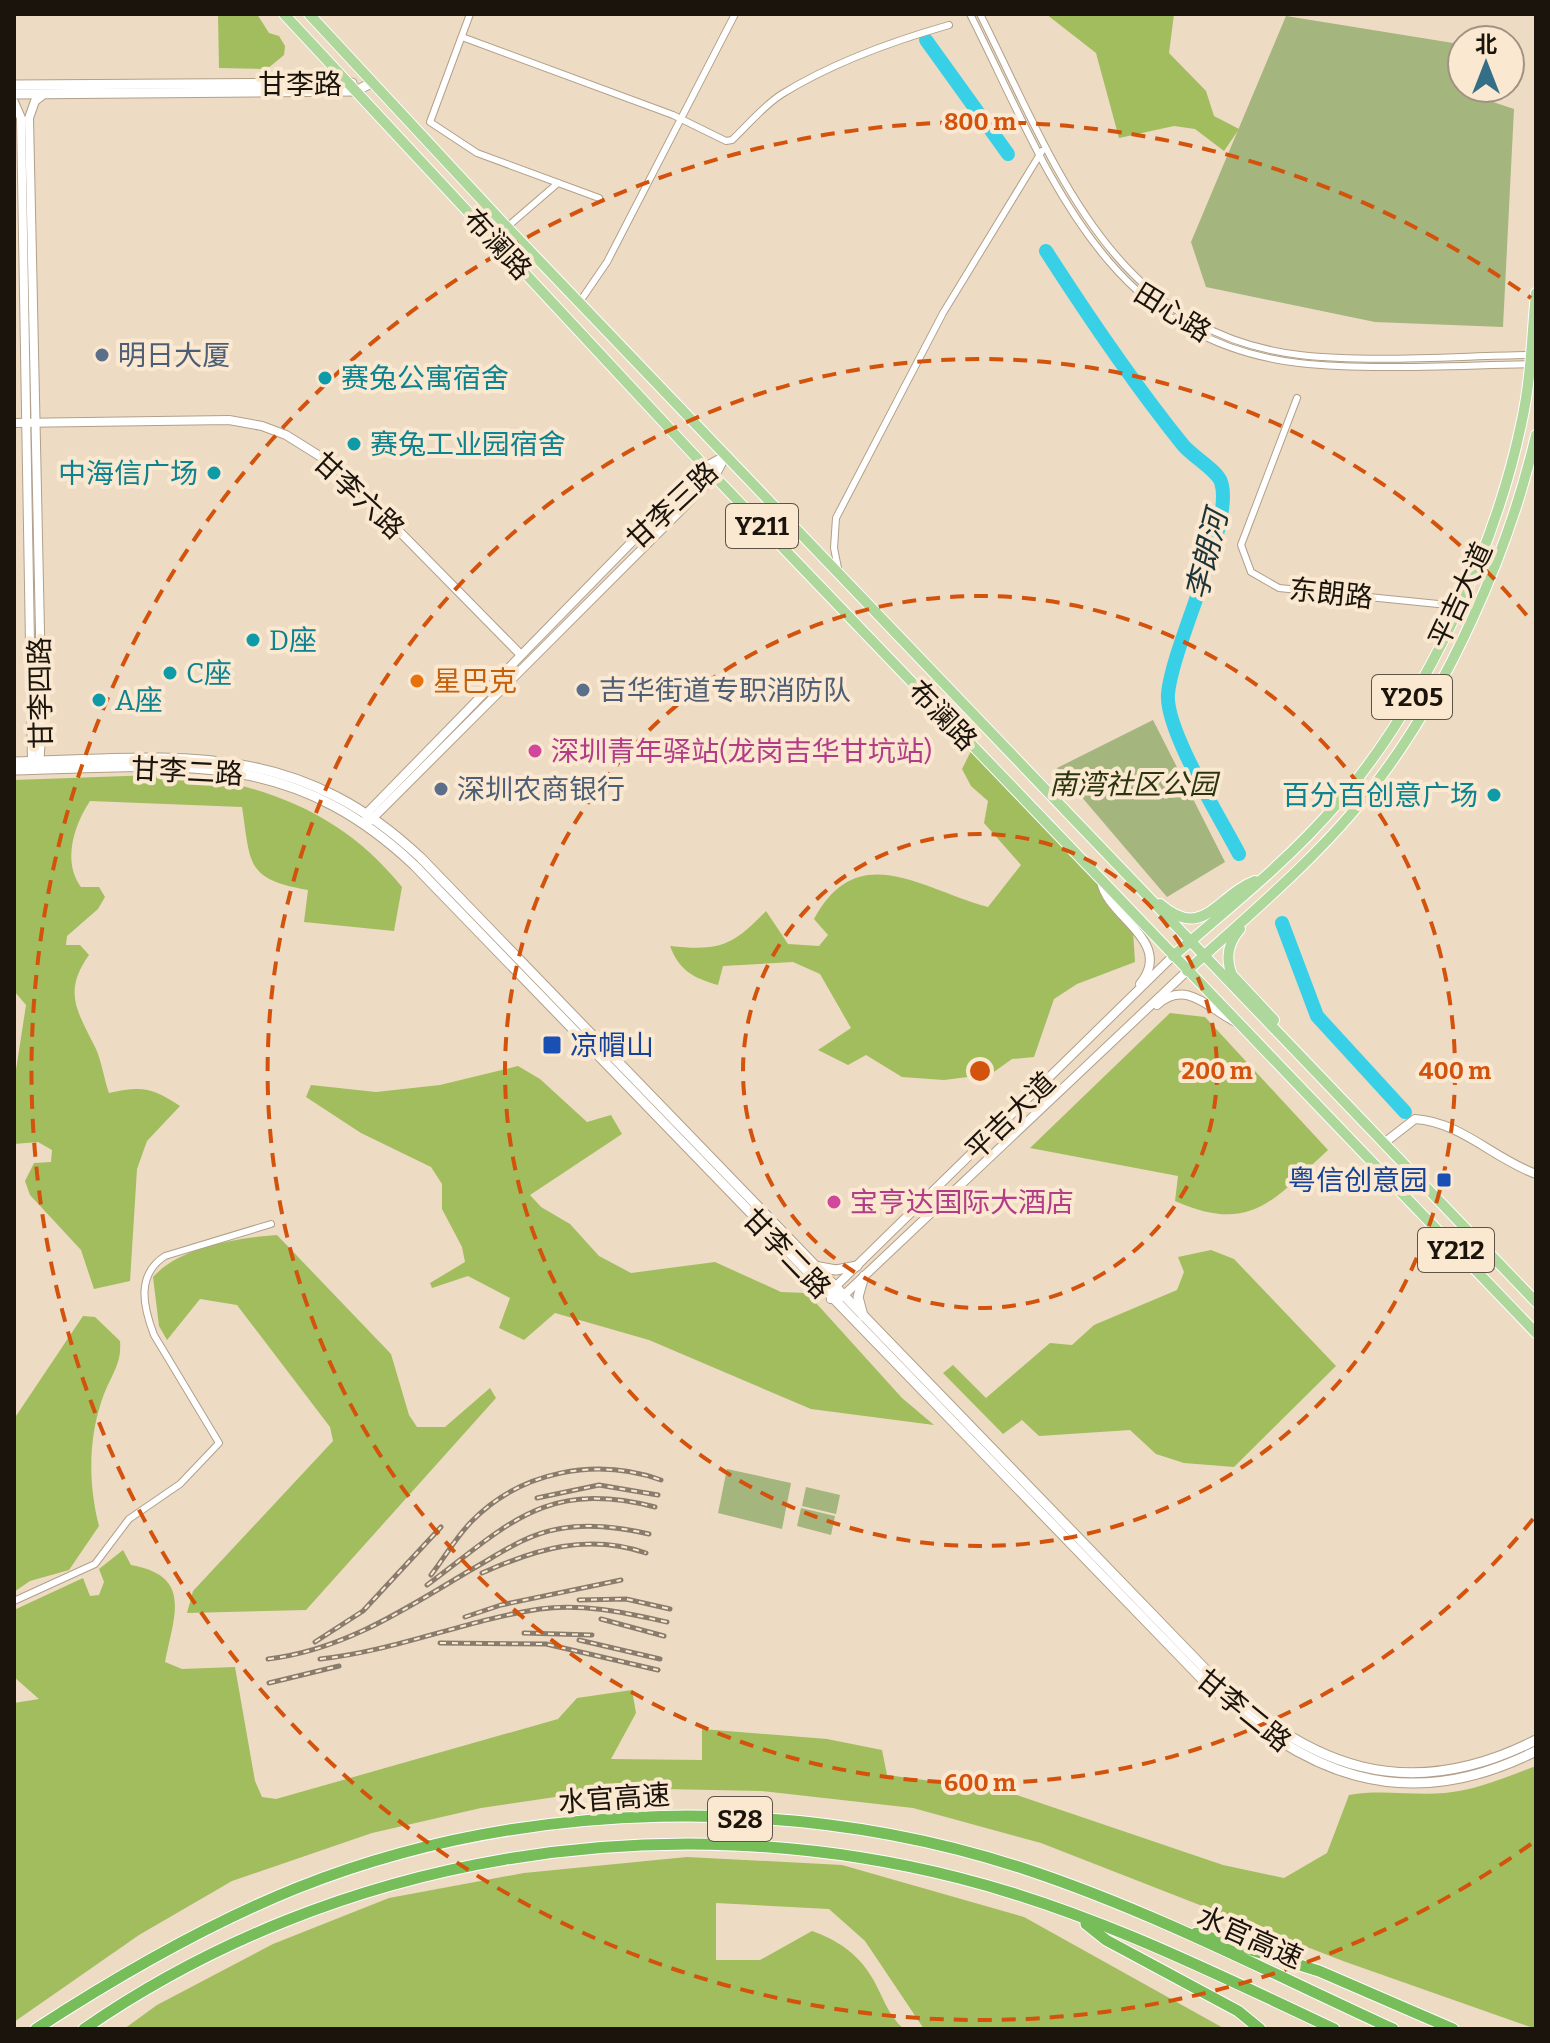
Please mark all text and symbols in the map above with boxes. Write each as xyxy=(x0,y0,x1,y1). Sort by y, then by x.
north arrow xyxy=(1446,24,1526,104)
text: 北 xyxy=(1475,31,1497,58)
street label: 甘李路 xyxy=(258,68,342,101)
text: 800 m xyxy=(944,108,1016,136)
street label: 布澜路 xyxy=(457,202,538,286)
street label: 田心路 xyxy=(1128,276,1217,349)
place label: 明日大厦 xyxy=(118,339,230,372)
marker: 明日大厦 xyxy=(93,346,111,364)
place label: 赛兔公寓宿舍 xyxy=(341,362,509,395)
marker: 赛兔公寓宿舍 xyxy=(316,369,334,387)
place label: 赛兔工业园宿舍 xyxy=(370,428,566,461)
marker: 赛兔工业园宿舍 xyxy=(345,435,363,453)
street label: 甘李六路 xyxy=(306,445,411,546)
street label: 甘李三路 xyxy=(620,455,725,556)
place label: 中海信广场 xyxy=(58,457,198,490)
marker: 中海信广场 xyxy=(205,464,223,482)
water label: 李朗河 xyxy=(1179,502,1237,603)
road number: Y211 xyxy=(726,504,798,548)
street label: 平吉大道 xyxy=(1422,537,1499,653)
street label: 东朗路 xyxy=(1287,573,1374,614)
place label: D座 xyxy=(269,624,317,657)
marker: D座 xyxy=(244,631,262,649)
street label: 甘李四路 xyxy=(23,637,58,749)
place label: C座 xyxy=(186,657,232,690)
marker: C座 xyxy=(161,664,179,682)
place label: 星巴克 xyxy=(433,665,517,698)
marker: 星巴克 xyxy=(408,672,426,690)
place label: 吉华街道专职消防队 xyxy=(599,674,851,707)
street label: 布澜路 xyxy=(902,674,984,757)
road number: Y205 xyxy=(1372,675,1452,719)
marker: 吉华街道专职消防队 xyxy=(574,681,592,699)
place label: A座 xyxy=(115,684,163,717)
marker: A座 xyxy=(90,691,108,709)
place label: 深圳青年驿站(龙岗吉华甘坑站) xyxy=(551,735,932,768)
marker: 深圳青年驿站(龙岗吉华甘坑站) xyxy=(526,742,544,760)
street label: 甘李二路 xyxy=(130,752,244,791)
park label: 南湾社区公园 xyxy=(1049,768,1221,801)
place label: 深圳农商银行 xyxy=(457,773,625,806)
place label: 百分百创意广场 xyxy=(1282,779,1478,812)
marker: 深圳农商银行 xyxy=(432,780,450,798)
marker: 百分百创意广场 xyxy=(1485,786,1503,804)
place label: 凉帽山 xyxy=(570,1029,654,1062)
marker: 凉帽山 xyxy=(541,1034,563,1056)
centre of rings xyxy=(966,1057,994,1085)
text: 200 m xyxy=(1181,1057,1253,1085)
text: 400 m xyxy=(1419,1057,1491,1085)
street label: 平吉大道 xyxy=(959,1066,1062,1167)
place label: 粤信创意园 xyxy=(1288,1164,1428,1197)
marker: 粤信创意园 xyxy=(1435,1171,1453,1189)
place label: 宝亨达国际大酒店 xyxy=(850,1186,1074,1219)
marker: 宝亨达国际大酒店 xyxy=(825,1193,843,1211)
street label: 甘李二路 xyxy=(736,1202,837,1305)
road number: Y212 xyxy=(1418,1228,1494,1272)
street label: 甘李二路 xyxy=(1190,1662,1298,1758)
text: 600 m xyxy=(944,1769,1016,1797)
street label: 水官高速 xyxy=(557,1778,671,1819)
road number: S28 xyxy=(708,1797,772,1841)
street label: 水官高速 xyxy=(1192,1900,1308,1975)

